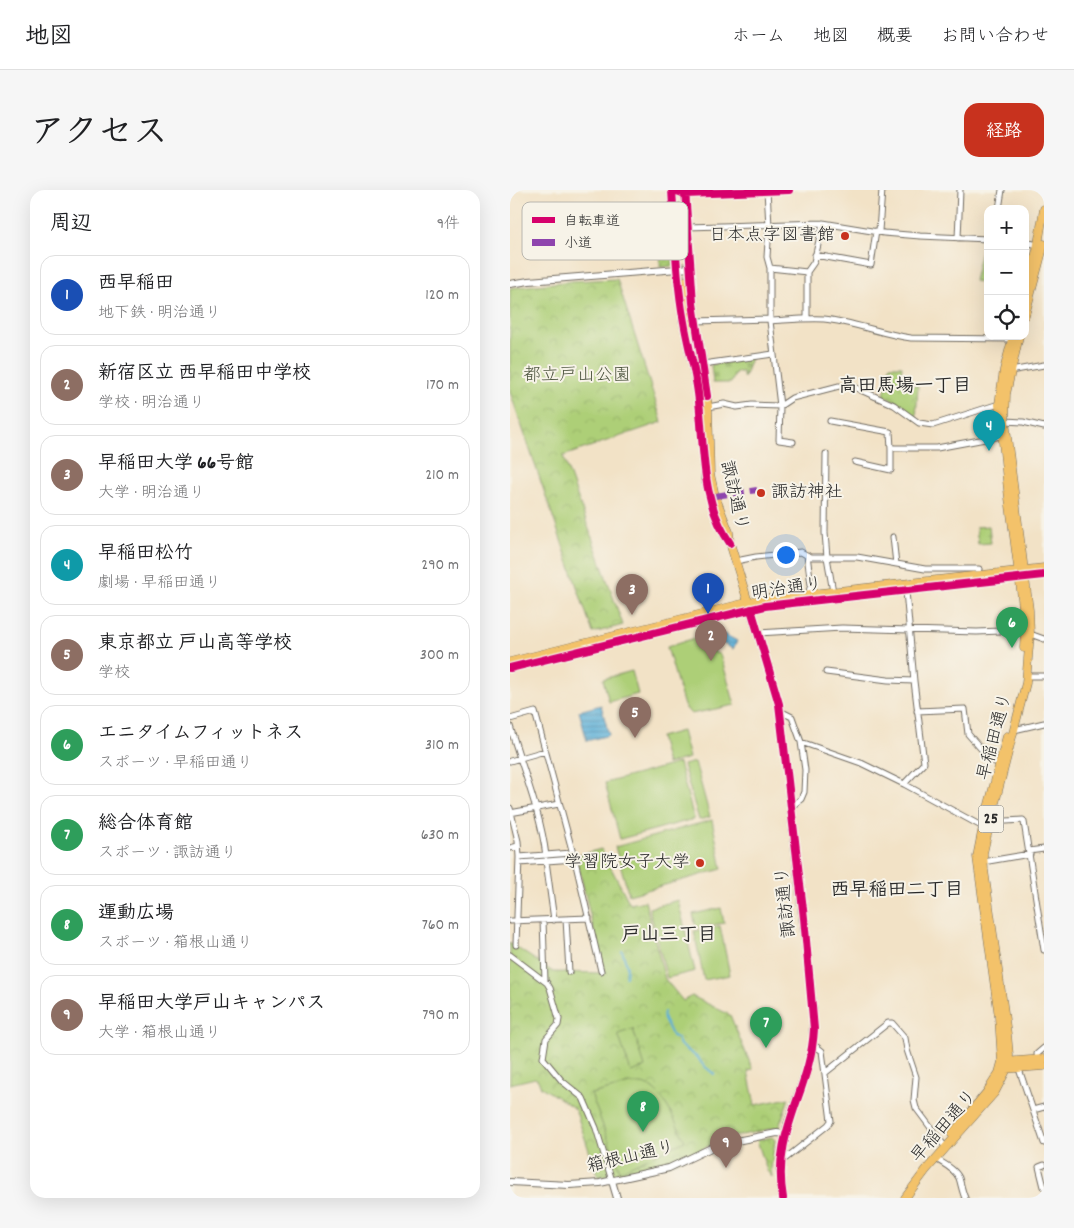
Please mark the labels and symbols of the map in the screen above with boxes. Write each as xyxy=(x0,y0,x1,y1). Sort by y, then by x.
legend xyxy=(522,202,688,260)
text: 自転車道 xyxy=(564,212,620,232)
place label: 日本点字図書館 xyxy=(709,224,835,249)
marker: 日本点字図書館 xyxy=(839,230,851,242)
text: 小道 xyxy=(564,234,592,254)
park label: 都立戸山公園 xyxy=(523,364,631,389)
district label: 高田馬場一丁目 xyxy=(838,374,972,401)
pin: 4 xyxy=(973,410,1005,451)
street label: 諏訪通り xyxy=(713,458,753,534)
place label: 諏訪神社 xyxy=(771,481,843,506)
marker: 諏訪神社 xyxy=(755,487,767,499)
your location xyxy=(773,542,799,568)
pin: 1 xyxy=(692,573,724,614)
street label: 明治通り xyxy=(750,573,824,607)
pin: 3 xyxy=(616,574,648,615)
pin: 6 xyxy=(996,607,1028,648)
pin: 2 xyxy=(695,620,727,661)
street label: 早稲田通り xyxy=(972,690,1020,784)
pin: 5 xyxy=(619,697,651,738)
road number: 25 xyxy=(978,806,1004,832)
place label: 学習院女子大学 xyxy=(564,851,690,876)
marker: 学習院女子大学 xyxy=(694,857,706,869)
street label: 諏訪通り xyxy=(771,865,803,939)
district label: 西早稲田二丁目 xyxy=(830,878,964,905)
district label: 戸山三丁目 xyxy=(621,923,717,950)
pin: 7 xyxy=(750,1007,782,1048)
street label: 早稲田通り xyxy=(906,1085,984,1169)
pin: 8 xyxy=(627,1091,659,1132)
pin: 9 xyxy=(710,1127,742,1168)
street label: 箱根山通り xyxy=(584,1136,678,1180)

